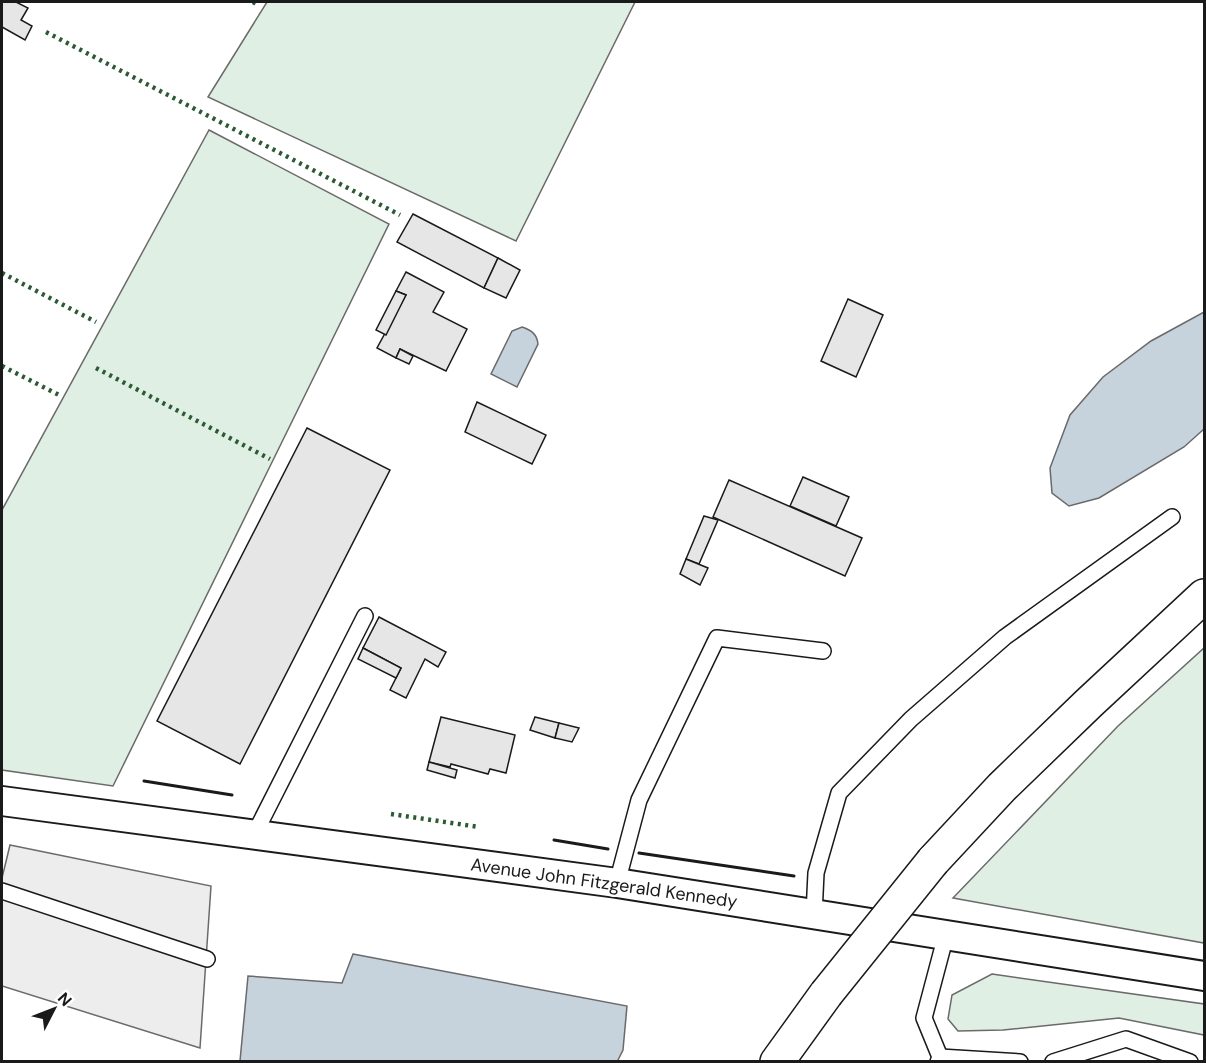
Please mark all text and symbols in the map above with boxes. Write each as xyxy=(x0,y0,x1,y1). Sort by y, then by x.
street label: Avenue John Fitzgerald Kennedy xyxy=(469,852,739,914)
north arrow xyxy=(24,979,84,1039)
text: N xyxy=(53,988,76,1011)

